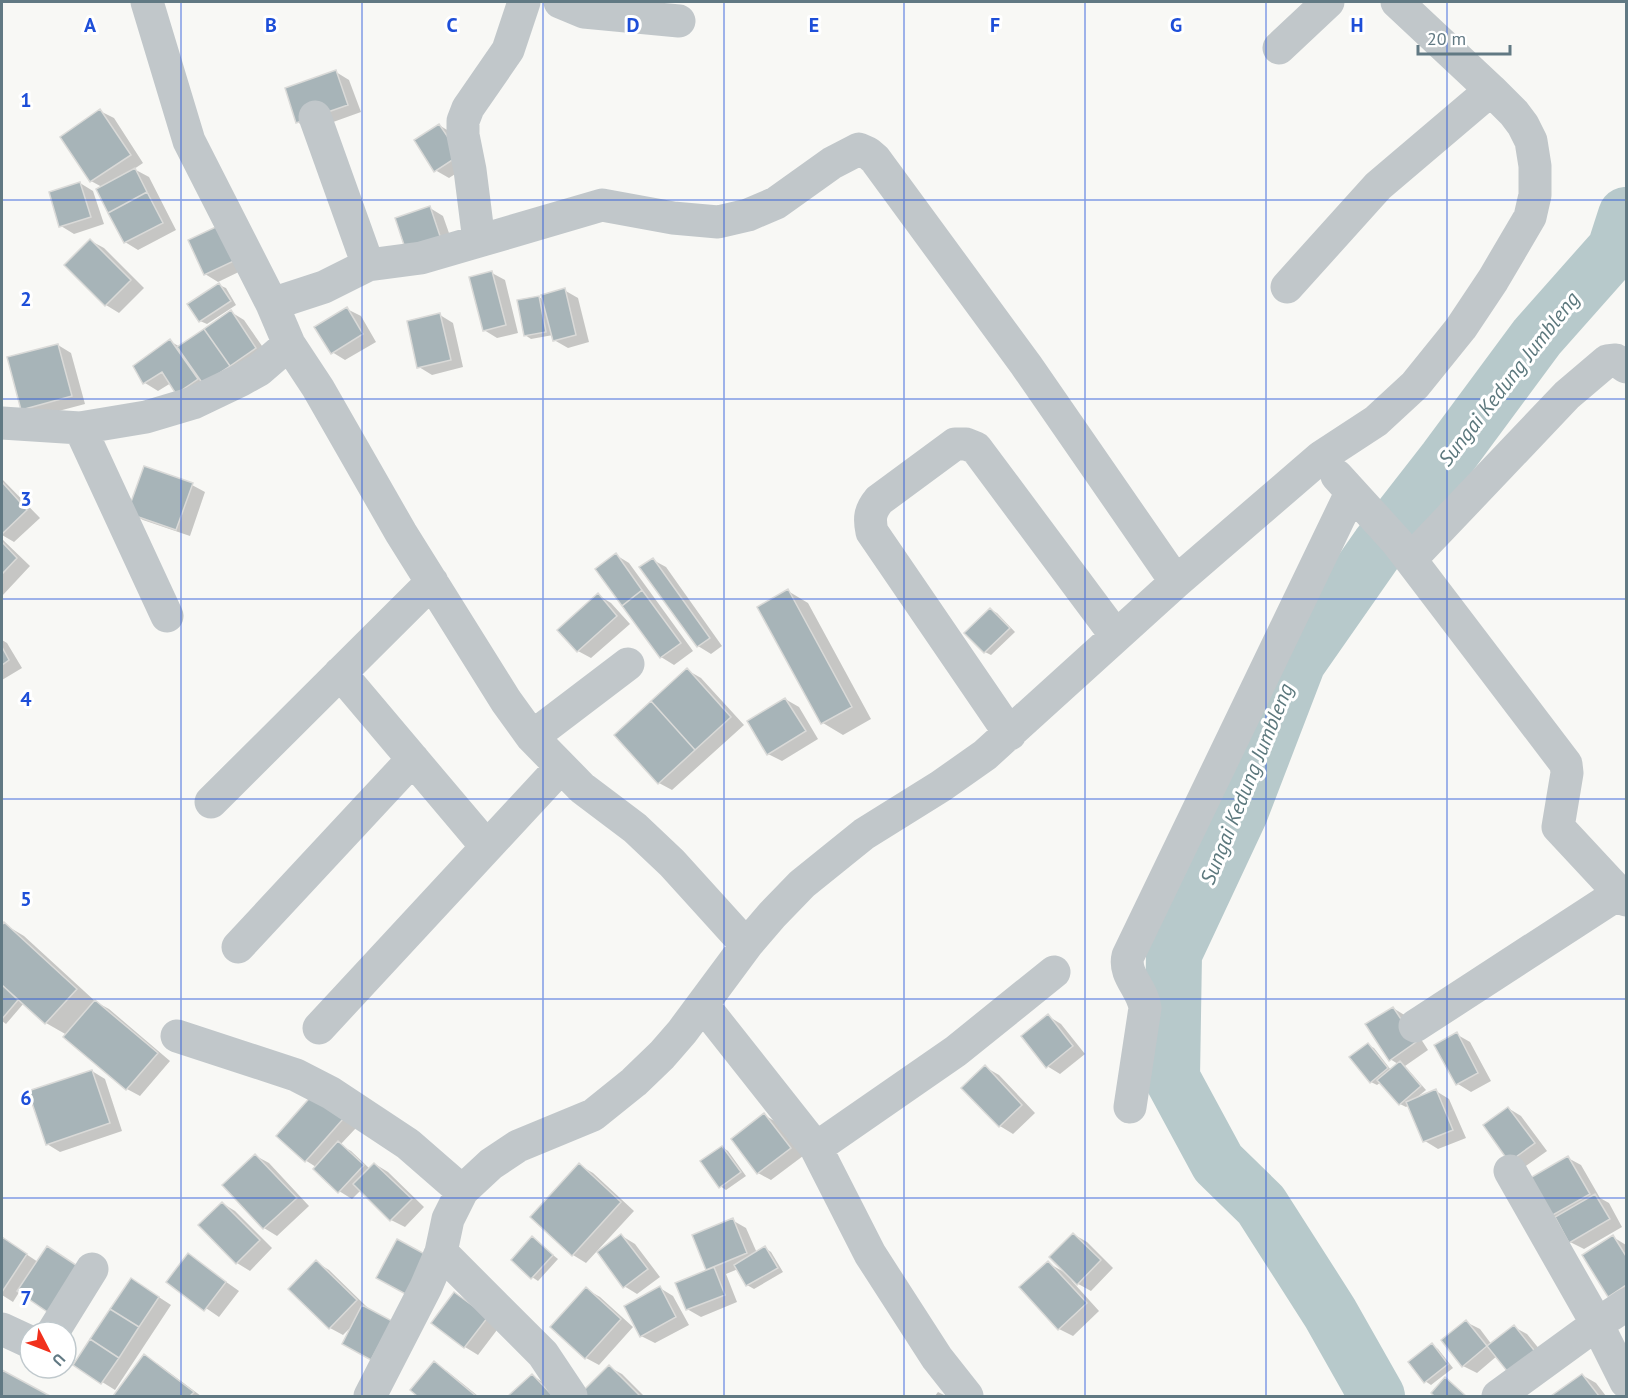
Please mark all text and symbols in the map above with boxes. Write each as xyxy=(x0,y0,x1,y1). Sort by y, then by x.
text: A xyxy=(84,12,97,38)
text: B xyxy=(265,12,277,38)
text: C xyxy=(446,12,458,38)
text: D xyxy=(627,12,640,38)
text: E xyxy=(809,12,819,38)
text: F xyxy=(990,12,1000,38)
text: G xyxy=(1170,12,1182,38)
text: H xyxy=(1350,12,1364,38)
scale bar xyxy=(1418,18,1510,56)
text: 20 m xyxy=(1427,27,1466,50)
text: 1 xyxy=(20,87,32,113)
text: 2 xyxy=(20,286,32,312)
water label: Sungai Kedung Jumbleng xyxy=(1432,286,1586,472)
text: 3 xyxy=(20,486,32,512)
water label: Sungai Kedung Jumbleng xyxy=(1194,679,1299,888)
text: 4 xyxy=(20,686,32,712)
text: 5 xyxy=(20,886,32,912)
text: 6 xyxy=(20,1085,32,1111)
text: 7 xyxy=(20,1285,32,1311)
north arrow xyxy=(18,1320,78,1380)
text: U xyxy=(48,1350,70,1370)

